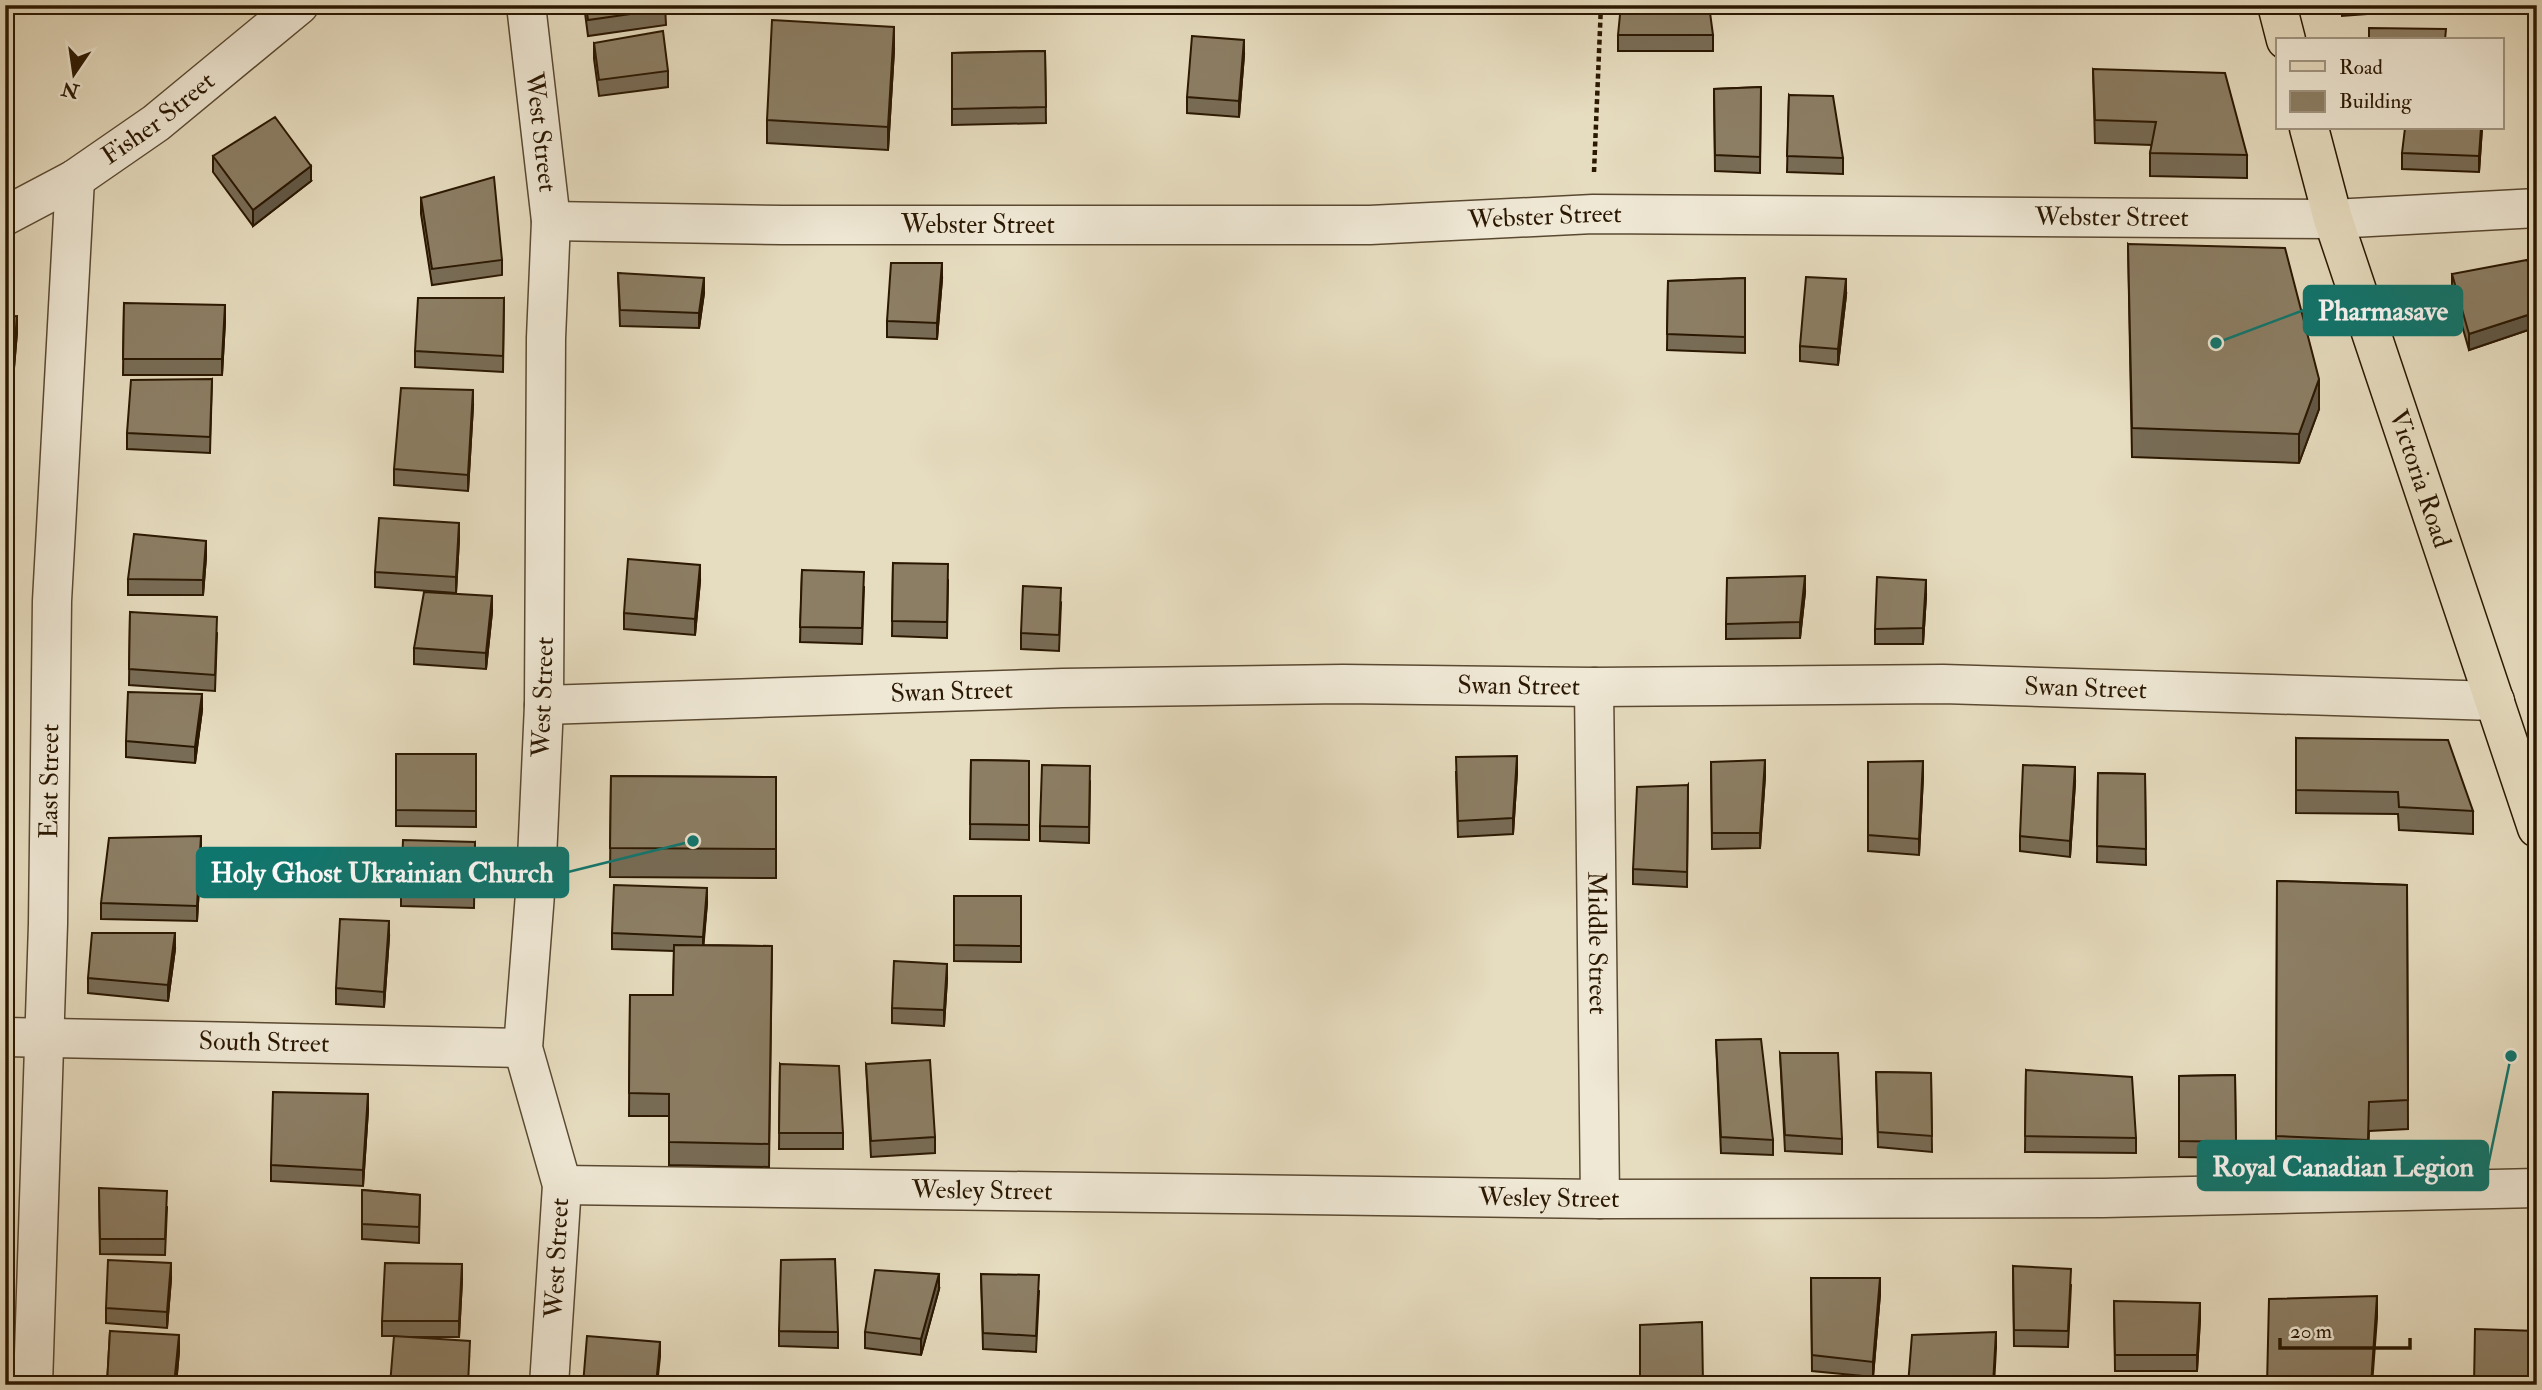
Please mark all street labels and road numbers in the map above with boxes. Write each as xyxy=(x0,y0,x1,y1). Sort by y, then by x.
street label: Fisher Street xyxy=(95,65,221,172)
street label: West Street xyxy=(518,69,564,194)
street label: Webster Street xyxy=(1466,198,1622,236)
street label: Webster Street xyxy=(2034,201,2189,234)
street label: Webster Street xyxy=(900,209,1055,241)
street label: Victoria Road xyxy=(2382,406,2458,552)
street label: West Street xyxy=(525,636,561,759)
street label: Swan Street xyxy=(1457,669,1580,703)
street label: Swan Street xyxy=(2024,671,2147,706)
street label: Swan Street xyxy=(890,674,1014,710)
street label: East Street xyxy=(33,724,66,839)
street label: Middle Street xyxy=(1580,871,1614,1015)
street label: South Street xyxy=(198,1025,330,1060)
street label: Wesley Street xyxy=(910,1174,1053,1208)
street label: Wesley Street xyxy=(1477,1181,1619,1215)
street label: West Street xyxy=(538,1197,576,1320)

